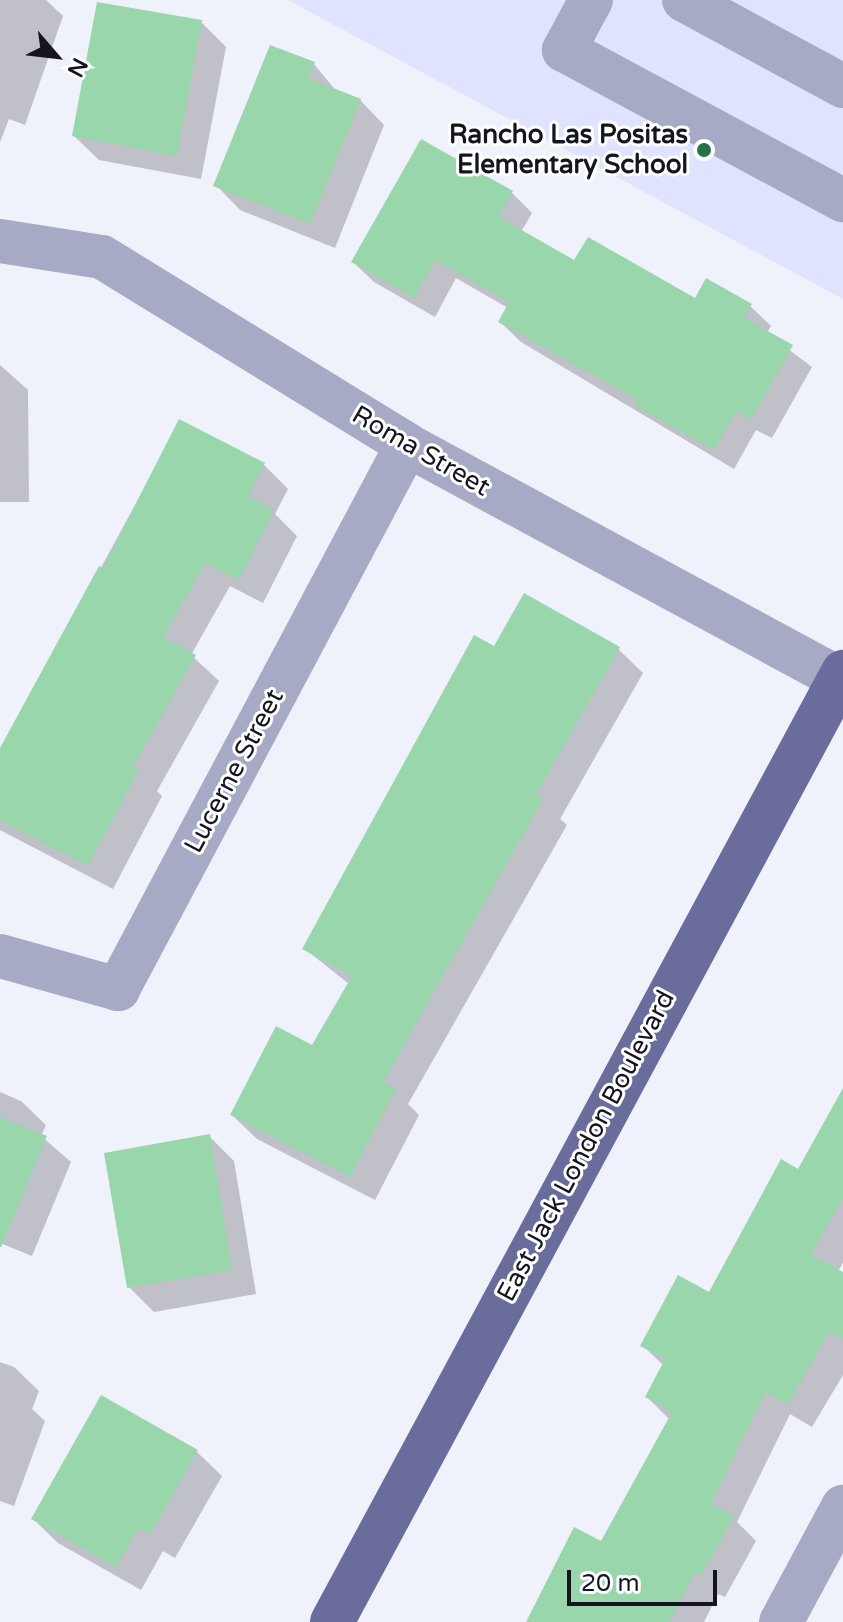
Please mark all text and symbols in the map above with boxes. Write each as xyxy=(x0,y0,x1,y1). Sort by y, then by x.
north arrow xyxy=(16,16,96,96)
text: N xyxy=(62,53,93,81)
place label: Rancho Las Positas Elementary School xyxy=(449,119,688,180)
marker: Rancho Las Positas Elementary School xyxy=(695,141,713,159)
street label: Roma Street xyxy=(347,399,495,503)
street label: Lucerne Street xyxy=(178,684,290,858)
street label: East Jack London Boulevard xyxy=(491,985,681,1307)
scale bar xyxy=(571,1554,721,1604)
text: 20 m xyxy=(581,1569,639,1598)

